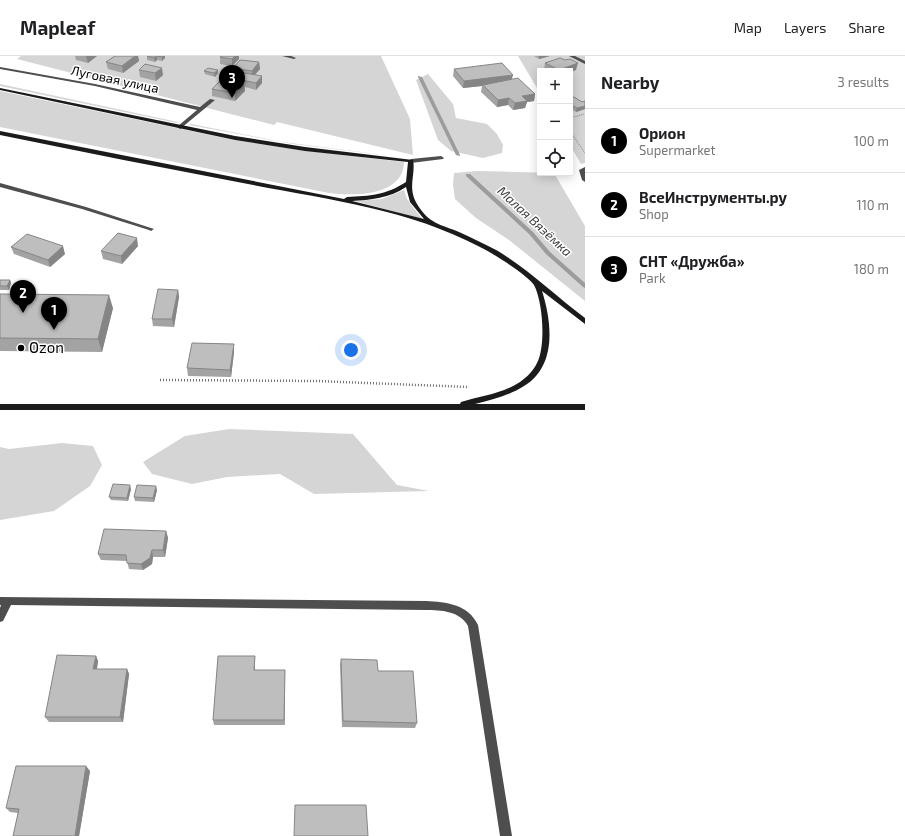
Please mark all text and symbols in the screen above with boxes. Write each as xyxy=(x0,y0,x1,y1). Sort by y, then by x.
text: Mapleaf xyxy=(20,16,95,39)
text: Map xyxy=(734,19,762,36)
text: Layers xyxy=(784,19,826,36)
text: Share xyxy=(848,19,885,36)
street label: Луговая улица xyxy=(70,62,160,96)
pin: 3 xyxy=(219,65,245,98)
map controls xyxy=(537,68,573,176)
button: + xyxy=(537,68,573,104)
text: Nearby xyxy=(601,72,659,92)
text: 3 results xyxy=(838,74,889,90)
button: − xyxy=(537,104,573,140)
text: Орион xyxy=(639,124,685,142)
text: 1 xyxy=(611,133,617,149)
text: 100 m xyxy=(854,133,889,149)
button: locate xyxy=(537,140,573,176)
text: Supermarket xyxy=(639,142,716,158)
water label: Малая Вязёмка xyxy=(494,182,576,260)
text: ВсеИнструменты.ру xyxy=(639,188,787,206)
text: 2 xyxy=(610,197,618,213)
text: 110 m xyxy=(857,197,889,213)
text: Shop xyxy=(639,206,669,222)
text: СНТ «Дружба» xyxy=(639,252,744,270)
text: 3 xyxy=(610,261,618,277)
text: 180 m xyxy=(854,261,889,277)
text: Park xyxy=(639,270,666,286)
pin: 2 xyxy=(10,280,36,313)
pin: 1 xyxy=(41,297,67,330)
place label: Ozon xyxy=(29,338,64,356)
your location xyxy=(341,340,361,360)
marker: Ozon xyxy=(16,343,26,353)

